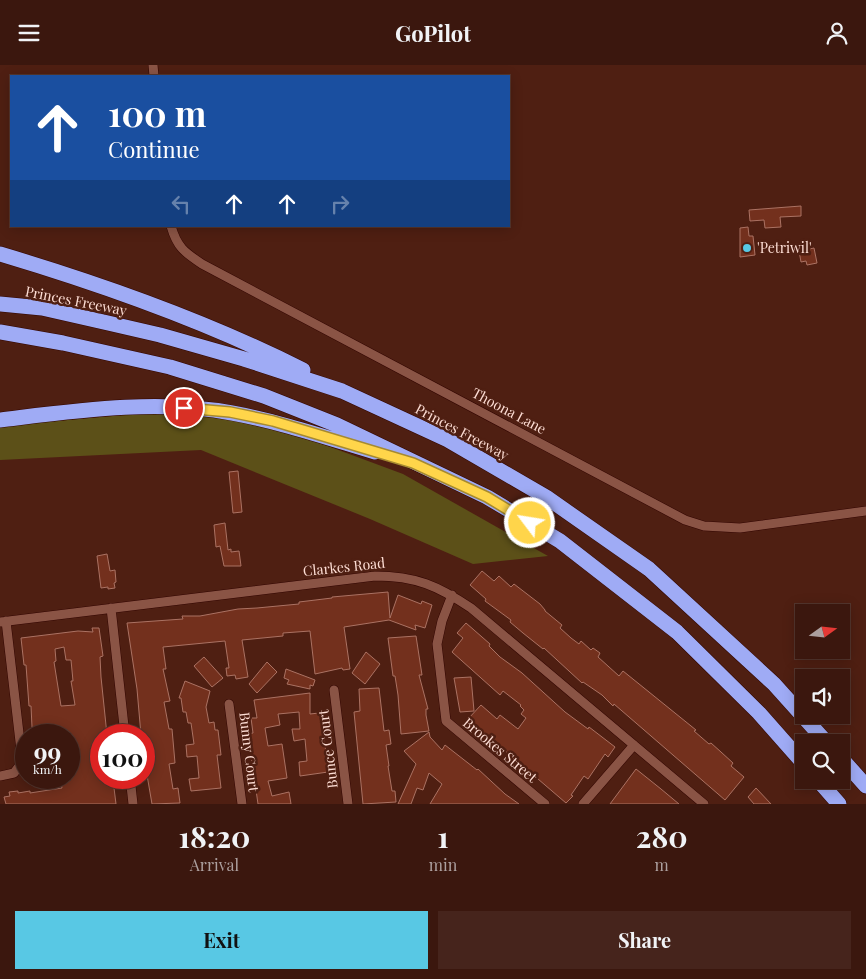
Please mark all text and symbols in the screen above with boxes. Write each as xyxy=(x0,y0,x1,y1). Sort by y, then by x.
text: GoPilot xyxy=(395,18,471,48)
icon: menu xyxy=(15,19,43,47)
icon: person xyxy=(823,19,851,47)
text: 100 m xyxy=(108,89,206,136)
icon: ahead xyxy=(25,95,90,160)
text: Continue xyxy=(108,134,200,164)
icon: left xyxy=(167,190,195,218)
icon: ahead xyxy=(220,190,248,218)
icon: ahead xyxy=(273,190,301,218)
icon: right xyxy=(326,190,354,218)
place label: 'Petriwil' xyxy=(757,238,812,257)
marker: 'Petriwil' xyxy=(741,242,753,254)
street label: Princes Freeway xyxy=(24,281,129,320)
street label: Thoona Lane xyxy=(469,383,550,438)
pin xyxy=(163,387,205,429)
icon: arrive xyxy=(170,394,198,422)
street label: Princes Freeway xyxy=(412,399,512,464)
position arrow xyxy=(503,496,555,548)
street label: Clarkes Road xyxy=(302,553,386,580)
north arrow xyxy=(795,604,850,659)
map controls xyxy=(795,604,850,789)
button: sound xyxy=(795,669,850,724)
street label: Bunce Court xyxy=(313,708,342,790)
street label: Bunny Court xyxy=(235,711,264,794)
street label: Brookes Street xyxy=(459,713,542,787)
speed limit sign: 100 xyxy=(90,724,155,789)
text: 99 xyxy=(34,734,61,767)
button: search xyxy=(795,734,850,789)
text: km/h xyxy=(33,761,62,777)
text: 18:20 xyxy=(178,816,250,856)
text: 1 xyxy=(437,816,449,856)
text: 280 xyxy=(636,816,688,856)
text: Arrival xyxy=(190,854,239,875)
text: min xyxy=(429,854,457,875)
text: m xyxy=(655,854,669,875)
button: Exit xyxy=(15,911,428,969)
button: Share xyxy=(438,911,851,969)

